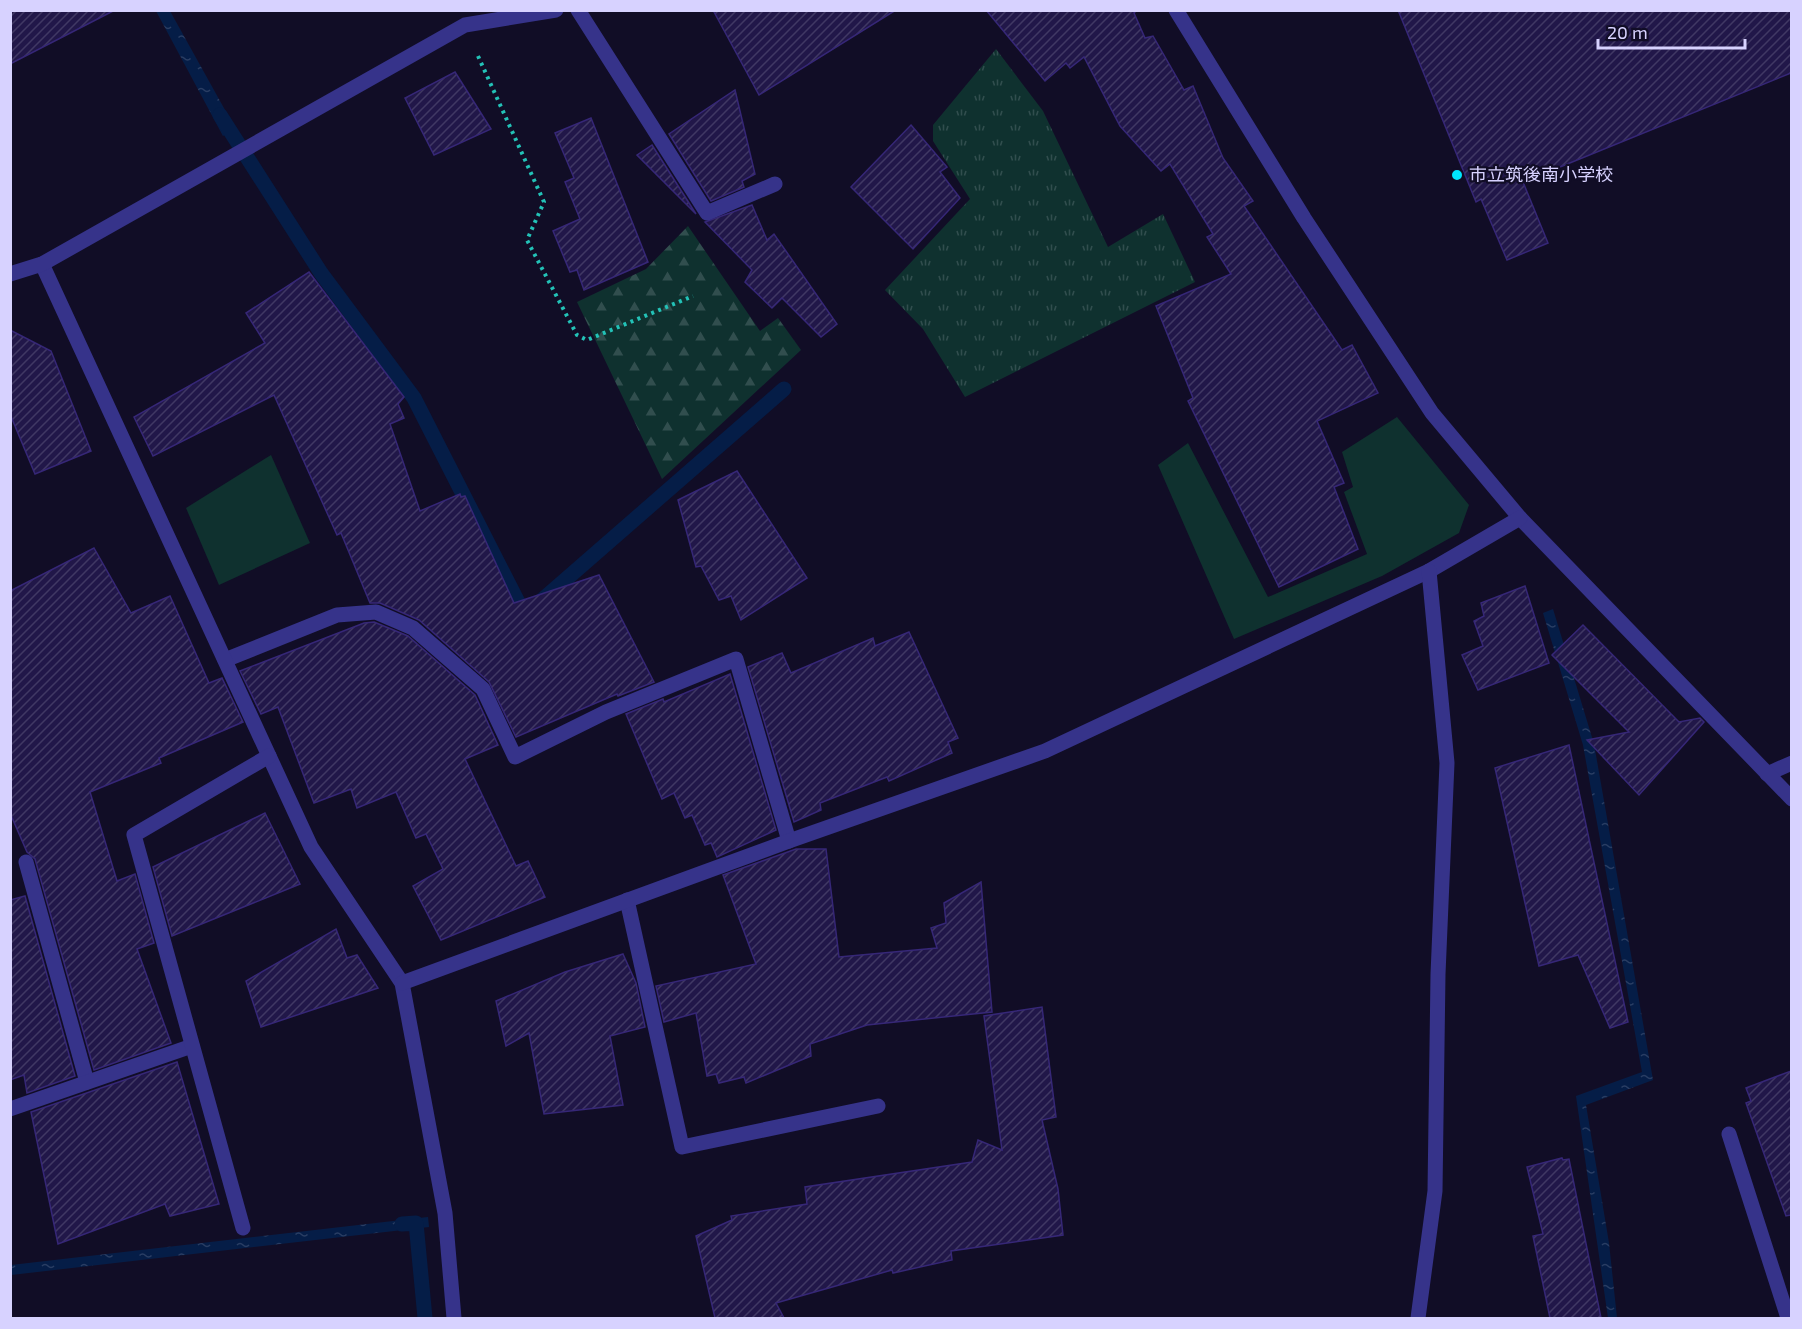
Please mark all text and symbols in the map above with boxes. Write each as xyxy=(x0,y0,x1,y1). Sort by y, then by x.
scale bar xyxy=(1598,12,1745,50)
text: 20 m xyxy=(1607,21,1648,43)
place label: 市立筑後南小学校 xyxy=(1469,163,1613,185)
marker: 市立筑後南小学校 xyxy=(1450,168,1464,182)

